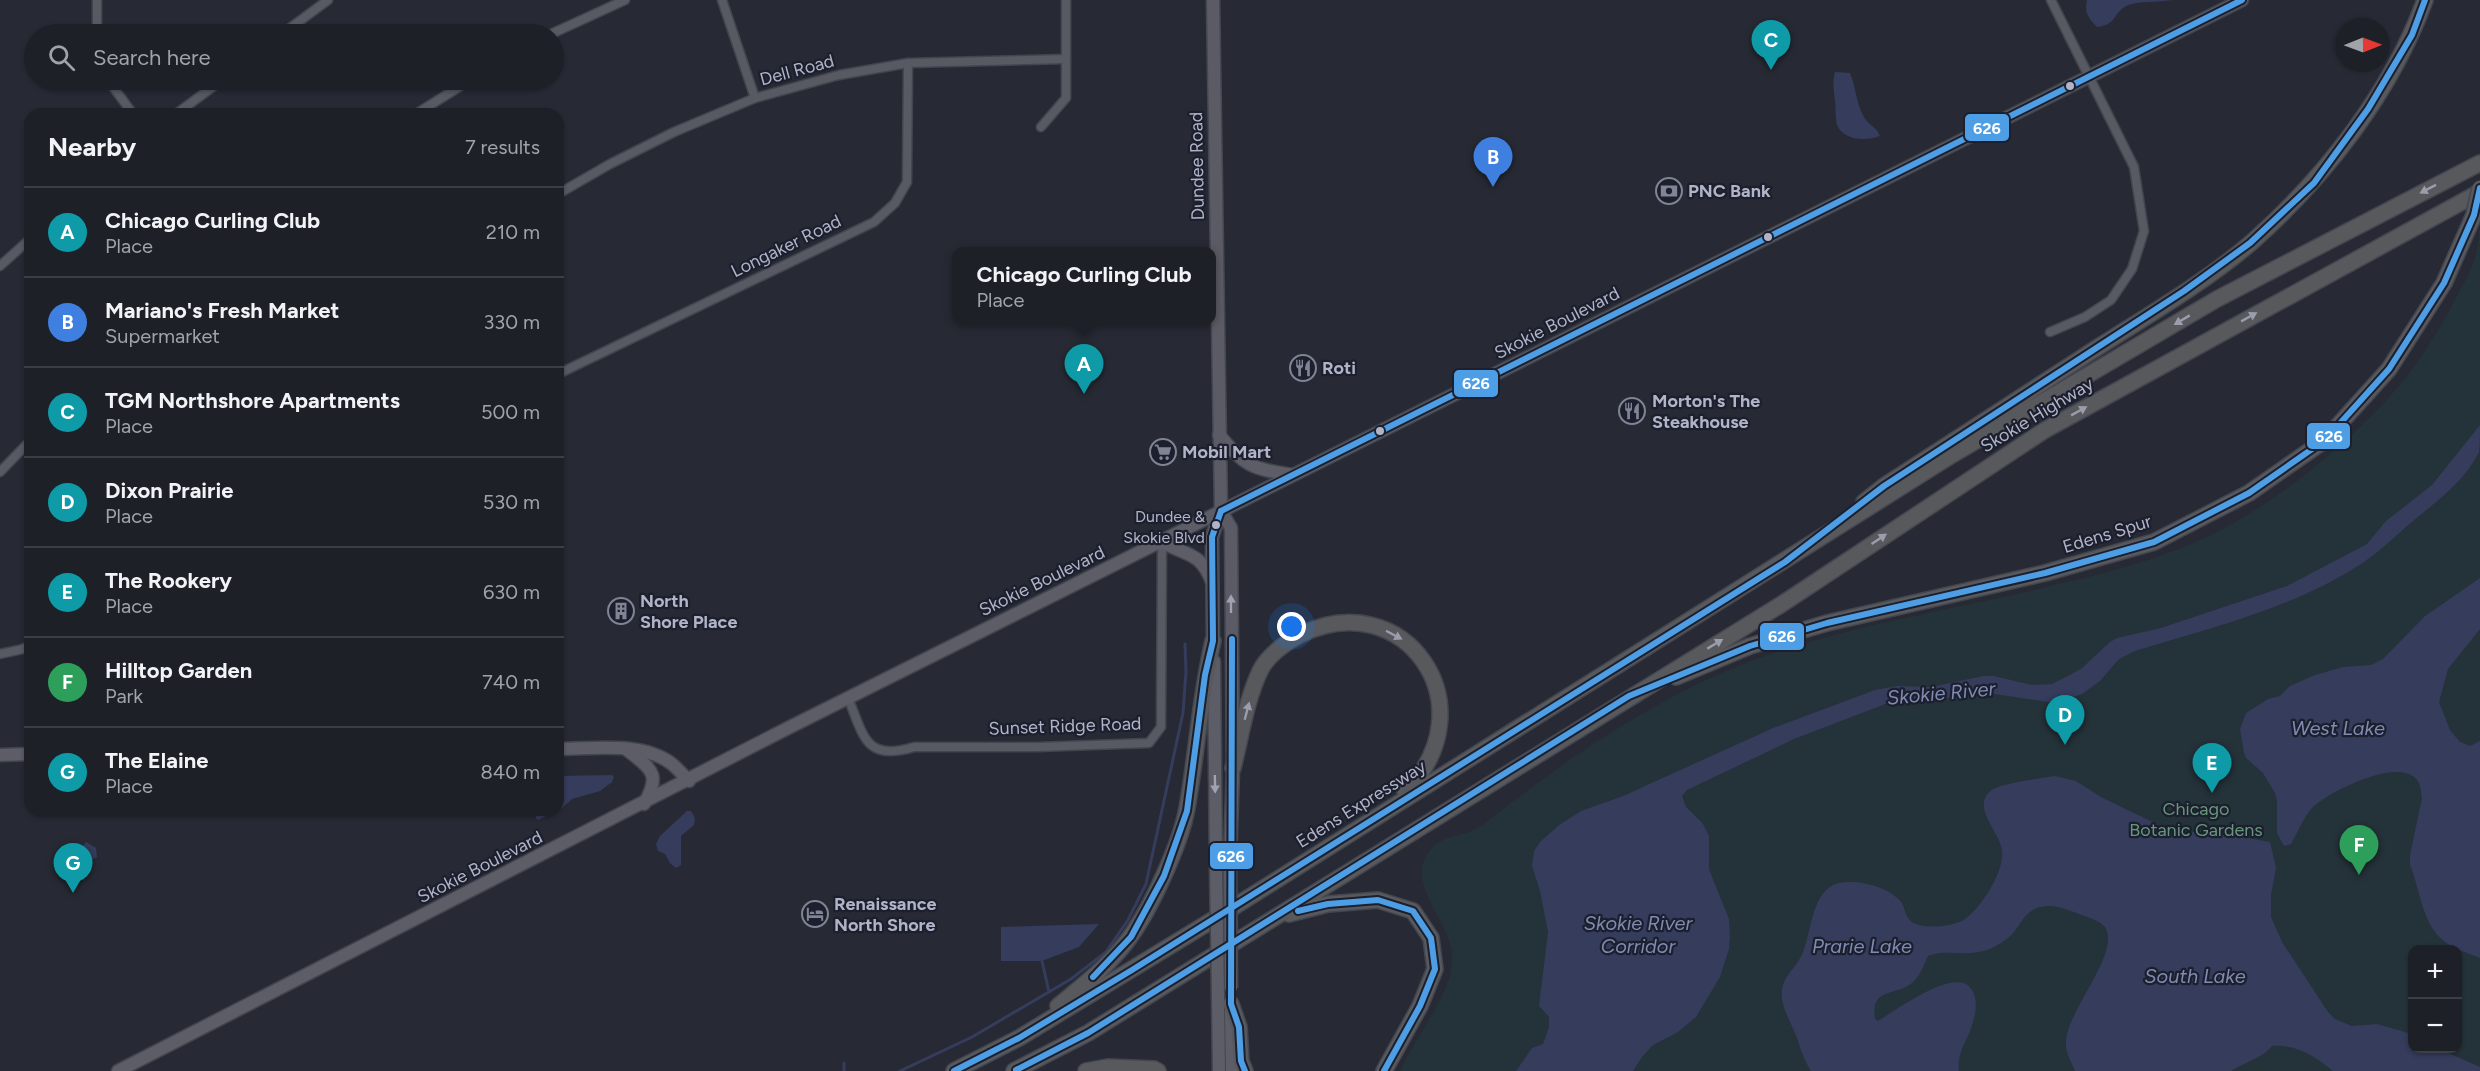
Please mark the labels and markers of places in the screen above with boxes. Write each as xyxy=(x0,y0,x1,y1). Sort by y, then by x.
pin: C xyxy=(1752,20,1790,70)
unlabelled marker xyxy=(2064,80,2076,92)
pin: B xyxy=(1474,138,1512,187)
bank icon: PNC Bank xyxy=(1654,176,1684,206)
place label: PNC Bank xyxy=(1688,180,1771,202)
unlabelled marker xyxy=(1762,231,1774,243)
pin: A xyxy=(1064,344,1104,394)
restaurant icon: Roti xyxy=(1288,353,1318,383)
place label: Roti xyxy=(1322,357,1356,379)
place label: Morton's The Steakhouse xyxy=(1652,390,1760,433)
restaurant icon: Morton's The Steakhouse xyxy=(1617,396,1647,426)
unlabelled marker xyxy=(1374,425,1386,437)
supermarket icon: Mobil Mart xyxy=(1148,437,1178,467)
place label: Mobil Mart xyxy=(1182,441,1271,463)
place label: Dundee & Skokie Blvd xyxy=(1123,507,1206,547)
marker: Dundee & Skokie Blvd xyxy=(1210,519,1222,531)
place label: North Shore Place xyxy=(640,590,737,633)
building icon: North Shore Place xyxy=(606,596,636,626)
pin: D xyxy=(2046,696,2084,745)
pin: E xyxy=(2192,744,2232,793)
pin: F xyxy=(2340,826,2378,875)
pin: G xyxy=(54,844,92,893)
place label: Renaissance North Shore xyxy=(834,893,937,936)
hotel icon: Renaissance North Shore xyxy=(800,899,830,929)

